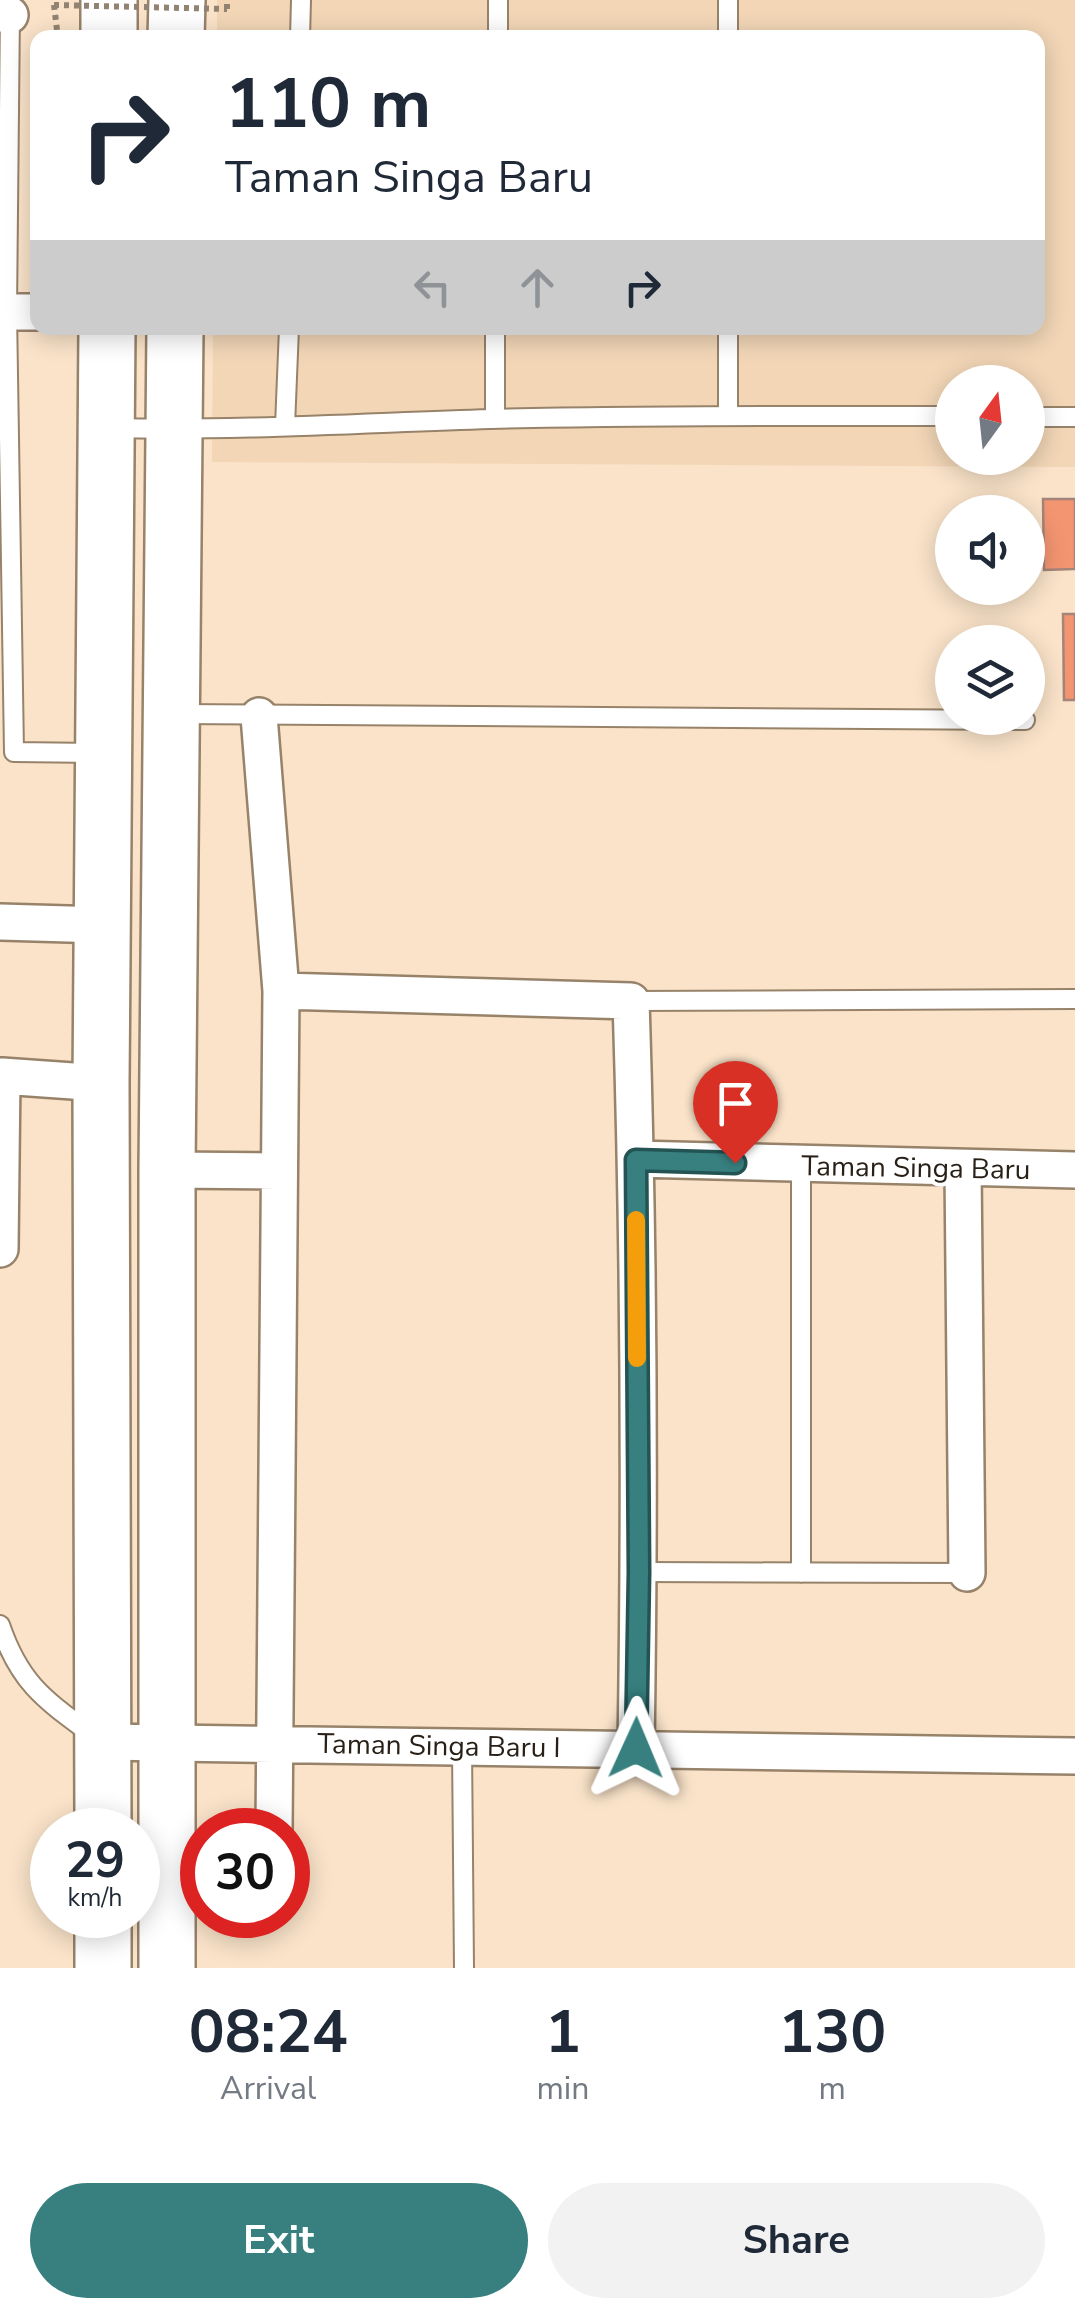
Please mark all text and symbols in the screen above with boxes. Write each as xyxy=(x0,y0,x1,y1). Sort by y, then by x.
text: 110 m xyxy=(225,56,431,152)
icon: right xyxy=(60,70,190,200)
text: Taman Singa Baru xyxy=(225,147,593,208)
icon: left xyxy=(405,260,460,315)
icon: ahead xyxy=(510,260,565,315)
icon: right xyxy=(615,260,670,315)
north arrow xyxy=(935,365,1045,475)
map controls xyxy=(935,365,1045,735)
button: sound xyxy=(935,495,1045,605)
button: layers xyxy=(935,625,1045,735)
pin xyxy=(693,1061,778,1164)
icon: arrive xyxy=(708,1076,763,1131)
street label: Taman Singa Baru xyxy=(801,1147,1031,1189)
position arrow xyxy=(584,1696,688,1800)
street label: Taman Singa Baru I xyxy=(317,1725,561,1767)
speed limit sign: 30 xyxy=(180,1808,310,1938)
text: 29 xyxy=(65,1826,125,1895)
text: km/h xyxy=(67,1881,123,1915)
text: 08:24 xyxy=(189,1991,348,2073)
text: 1 xyxy=(545,1991,581,2073)
text: 130 xyxy=(778,1991,886,2073)
text: Arrival xyxy=(220,2067,316,2110)
text: min xyxy=(536,2067,589,2110)
text: m xyxy=(818,2067,846,2110)
button: Exit xyxy=(30,2183,528,2298)
button: Share xyxy=(548,2183,1045,2298)

